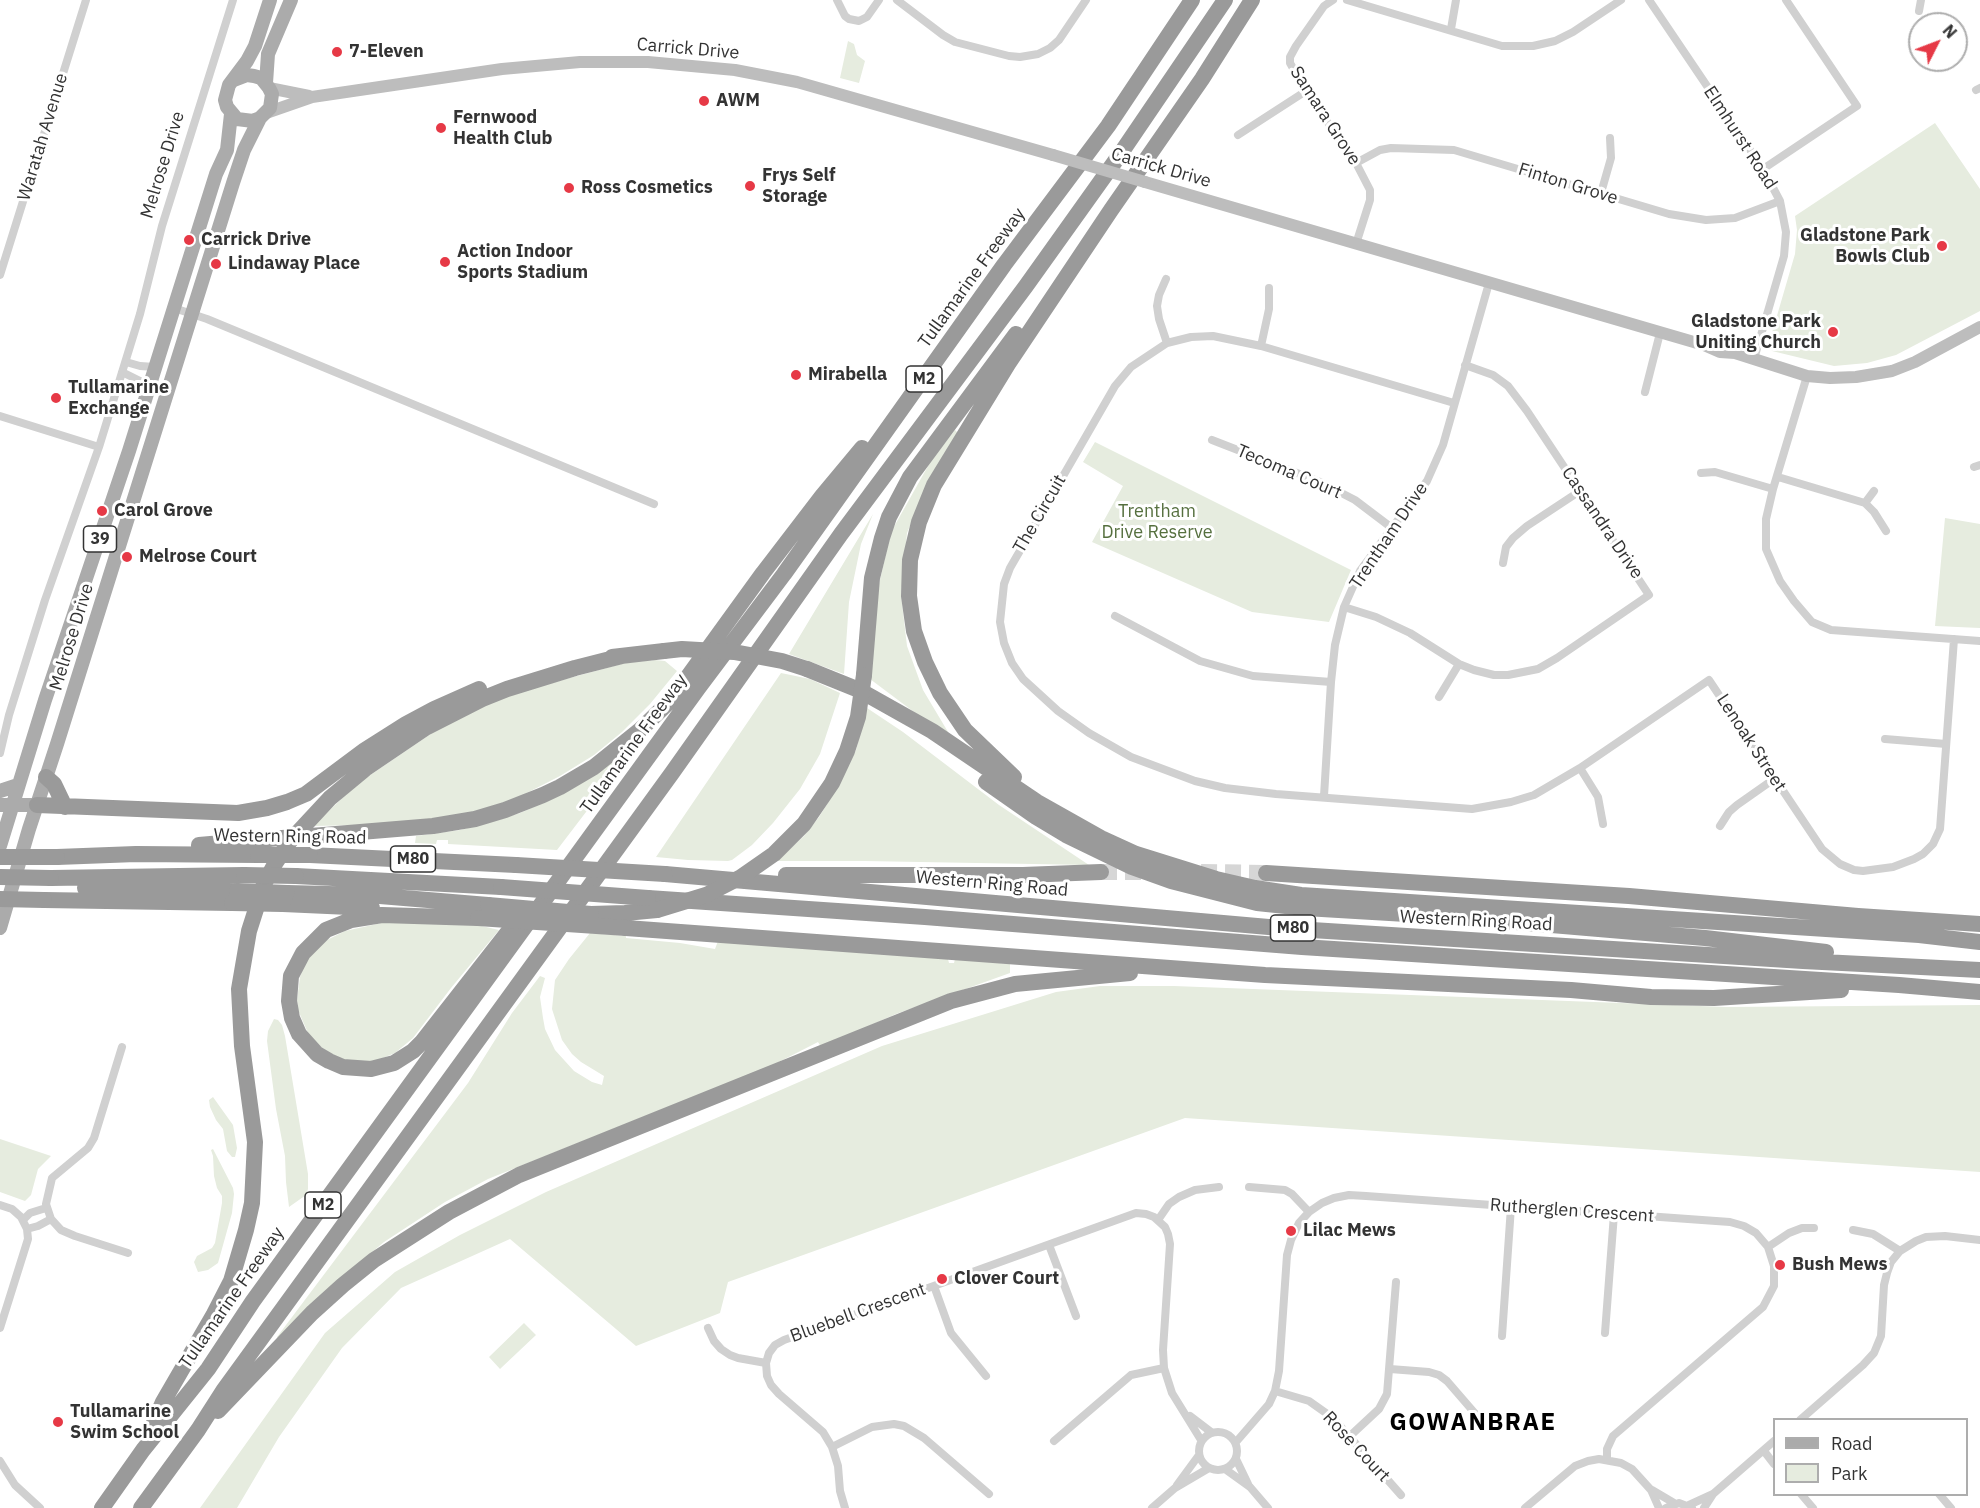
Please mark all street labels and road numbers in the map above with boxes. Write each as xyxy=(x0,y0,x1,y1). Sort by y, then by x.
street label: Carrick Drive xyxy=(636,34,740,64)
street label: Samara Grove xyxy=(1285,63,1365,169)
street label: Waratah Avenue xyxy=(13,71,73,203)
street label: Elmhurst Road xyxy=(1699,82,1781,194)
street label: Melrose Drive xyxy=(136,109,190,221)
street label: Carrick Drive xyxy=(1108,143,1214,193)
street label: Finton Grove xyxy=(1516,159,1620,209)
street label: Tullamarine Freeway xyxy=(914,204,1030,352)
road number: M2 xyxy=(906,366,942,392)
street label: Tecoma Court xyxy=(1233,440,1345,504)
street label: Cassandra Drive xyxy=(1557,463,1647,583)
street label: The Circuit xyxy=(1009,471,1071,557)
street label: Trentham Drive xyxy=(1345,479,1433,593)
road number: 39 xyxy=(84,526,116,552)
street label: Melrose Drive xyxy=(45,581,99,693)
street label: Tullamarine Freeway xyxy=(576,670,692,818)
street label: Lenoak Street xyxy=(1712,690,1790,796)
street label: Western Ring Road xyxy=(213,825,367,849)
road number: M80 xyxy=(390,846,436,872)
street label: Western Ring Road xyxy=(915,867,1069,901)
street label: Western Ring Road xyxy=(1399,906,1553,936)
road number: M80 xyxy=(1270,915,1316,941)
road number: M2 xyxy=(305,1192,341,1218)
street label: Rutherglen Crescent xyxy=(1489,1194,1655,1228)
street label: Tullamarine Freeway xyxy=(175,1223,289,1373)
street label: Bluebell Crescent xyxy=(787,1278,929,1348)
street label: Rose Court xyxy=(1318,1407,1394,1487)

